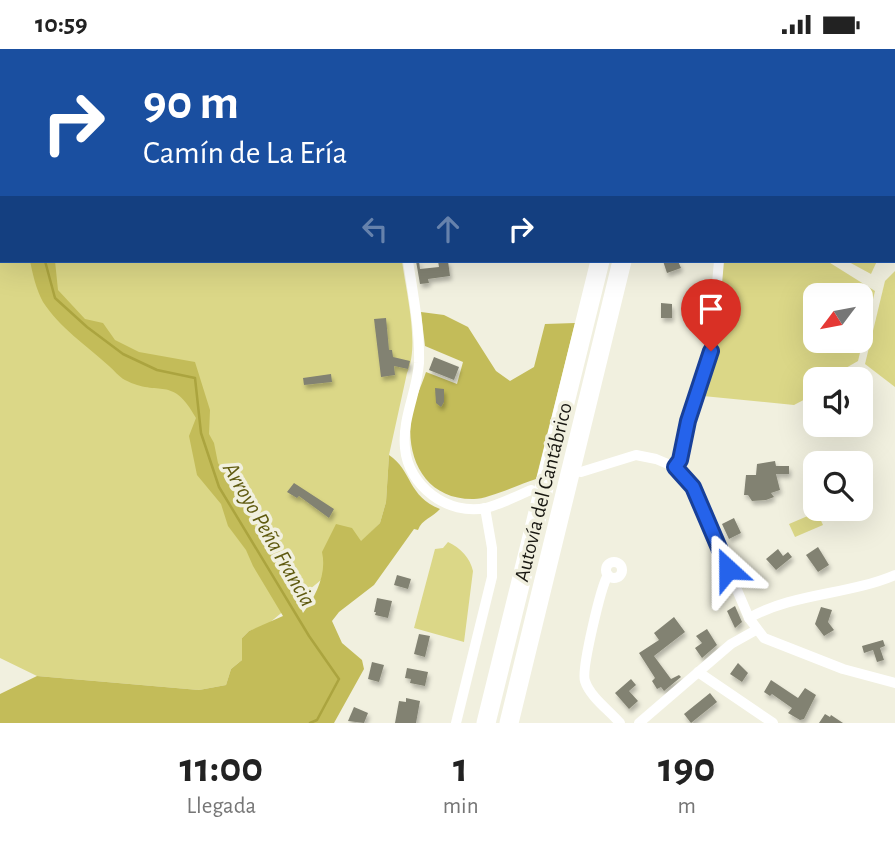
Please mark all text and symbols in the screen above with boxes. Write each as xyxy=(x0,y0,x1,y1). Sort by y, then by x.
text: 10:59 xyxy=(35,11,88,37)
icon: right xyxy=(28,77,119,168)
text: 90 m xyxy=(143,79,239,128)
text: Camín de La Ería xyxy=(143,137,347,169)
icon: left xyxy=(356,210,394,248)
icon: ahead xyxy=(429,210,467,248)
icon: right xyxy=(502,210,540,248)
pin xyxy=(681,279,741,351)
north arrow xyxy=(803,283,873,353)
map controls xyxy=(803,283,873,521)
icon: arrive xyxy=(692,290,730,328)
button: sound xyxy=(803,367,873,437)
street label: Autovía del Cantábrico xyxy=(511,400,576,584)
button: search xyxy=(803,451,873,521)
water label: Arroyo Peña Francia xyxy=(218,458,319,611)
position arrow xyxy=(691,532,765,606)
text: 11:00 xyxy=(180,747,263,789)
text: 1 xyxy=(453,747,468,789)
text: 190 xyxy=(658,747,715,789)
text: Llegada xyxy=(187,795,256,818)
text: min xyxy=(443,795,479,818)
text: m xyxy=(678,795,696,818)

